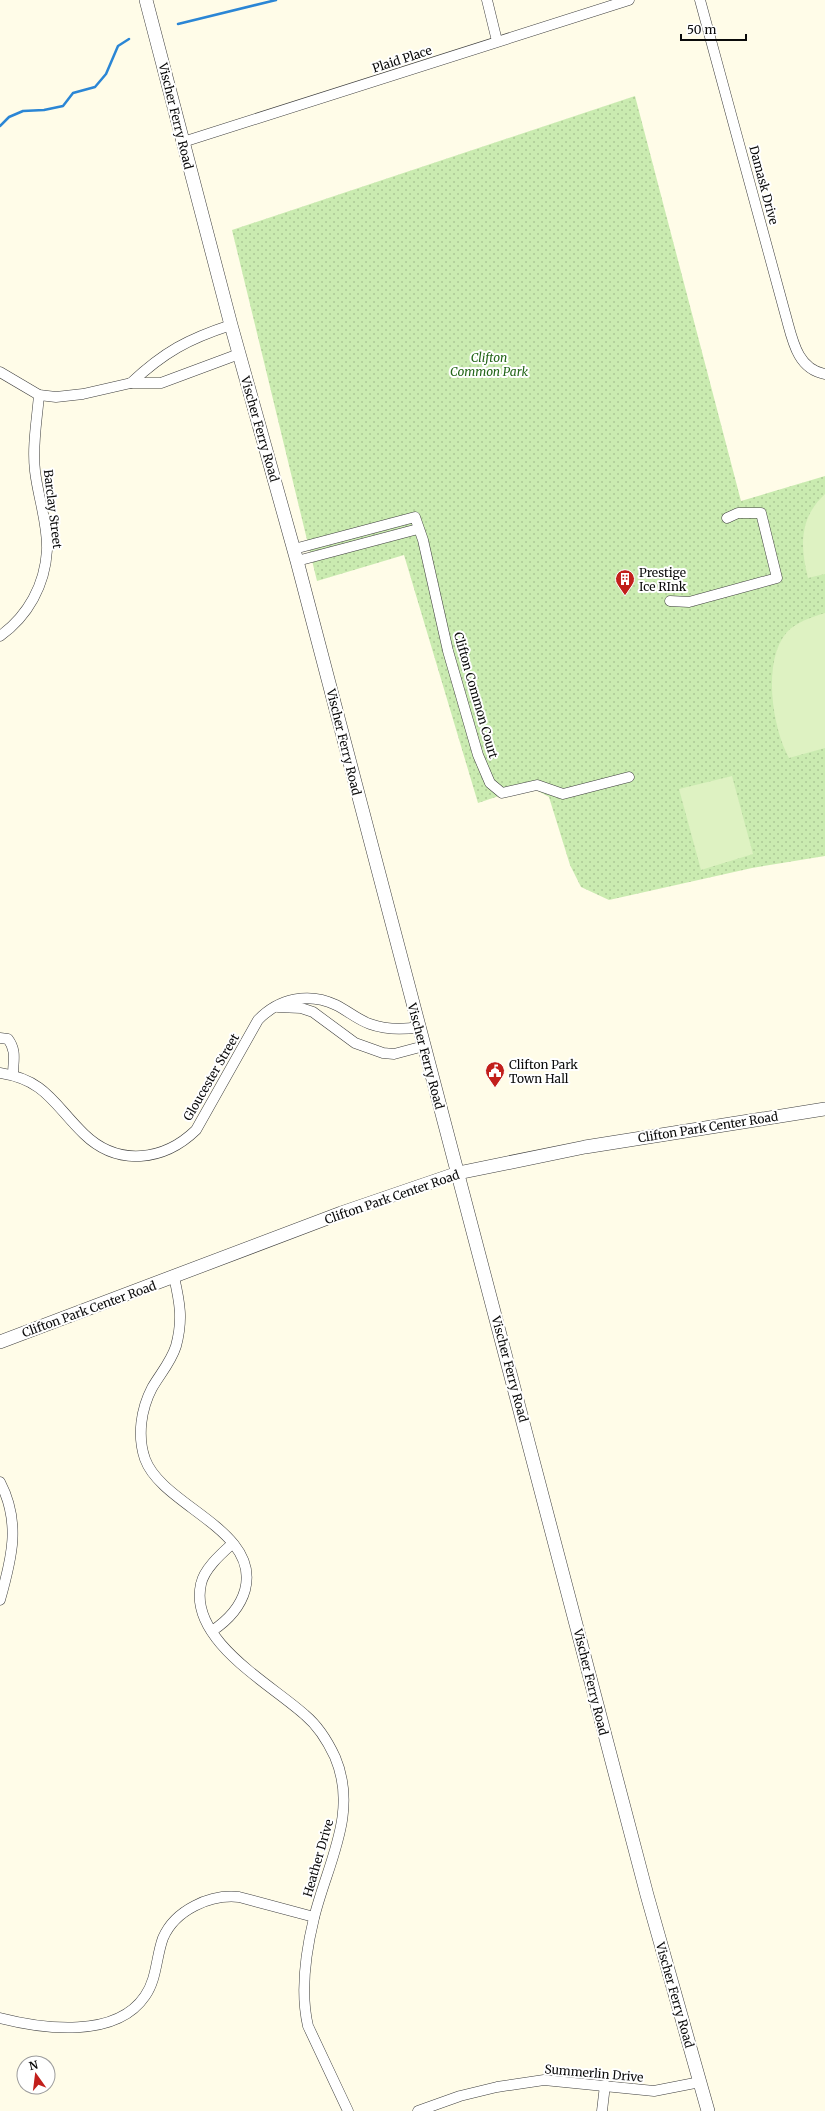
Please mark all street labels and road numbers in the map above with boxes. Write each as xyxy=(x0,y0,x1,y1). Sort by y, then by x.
street label: Plaid Place xyxy=(370,42,434,76)
street label: Vischer Ferry Road xyxy=(155,60,196,171)
street label: Damask Drive xyxy=(746,144,782,226)
street label: Vischer Ferry Road xyxy=(237,374,282,484)
street label: Barclay Street xyxy=(41,468,65,550)
street label: Clifton Common Court xyxy=(451,630,501,760)
street label: Vischer Ferry Road xyxy=(323,686,364,797)
street label: Vischer Ferry Road xyxy=(404,1000,447,1111)
street label: Gloucester Street xyxy=(180,1030,242,1123)
street label: Clifton Park Center Road xyxy=(637,1109,779,1145)
street label: Clifton Park Center Road xyxy=(323,1167,461,1227)
street label: Clifton Park Center Road xyxy=(20,1278,158,1340)
street label: Vischer Ferry Road xyxy=(488,1313,531,1424)
street label: Vischer Ferry Road xyxy=(570,1626,611,1737)
street label: Heather Drive xyxy=(300,1817,336,1899)
street label: Vischer Ferry Road xyxy=(652,1940,697,2050)
street label: Summerlin Drive xyxy=(544,2061,644,2085)

